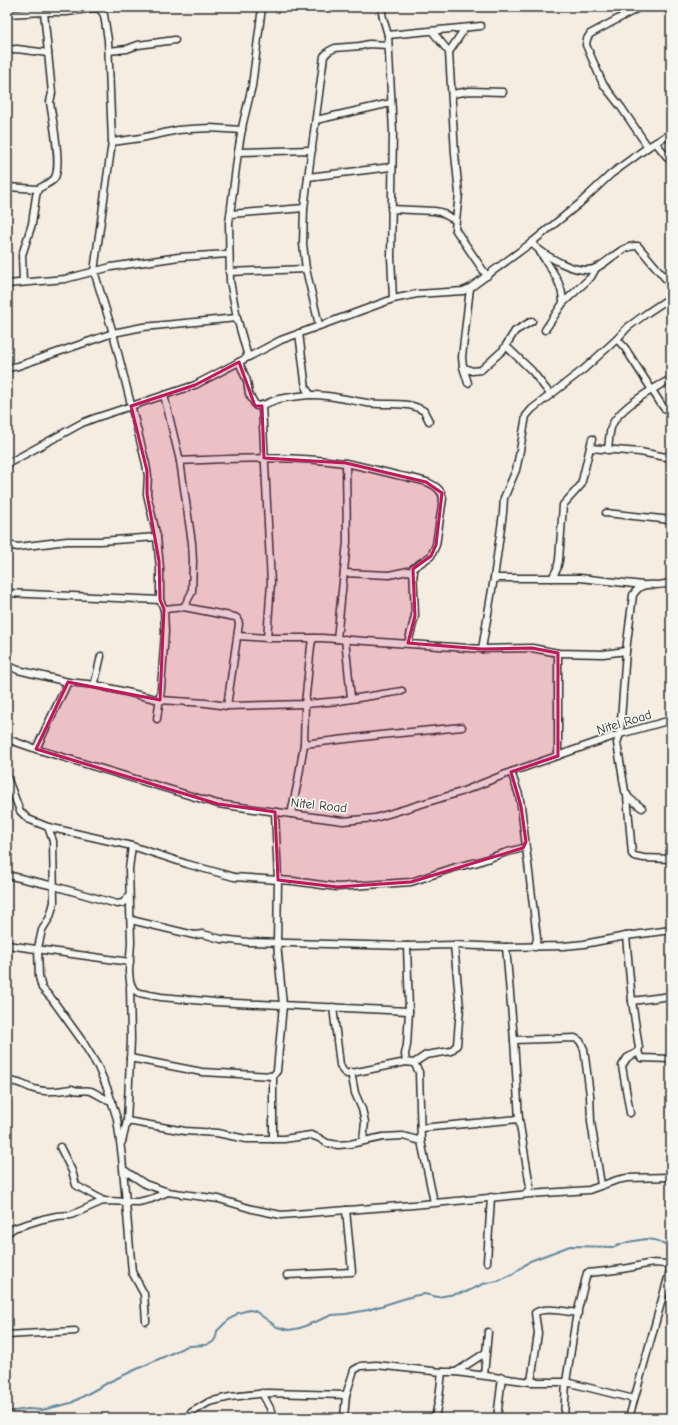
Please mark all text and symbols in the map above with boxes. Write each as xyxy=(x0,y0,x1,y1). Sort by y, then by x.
street label: Nitel Road xyxy=(595,707,653,737)
street label: Nitel Road xyxy=(290,795,348,815)

